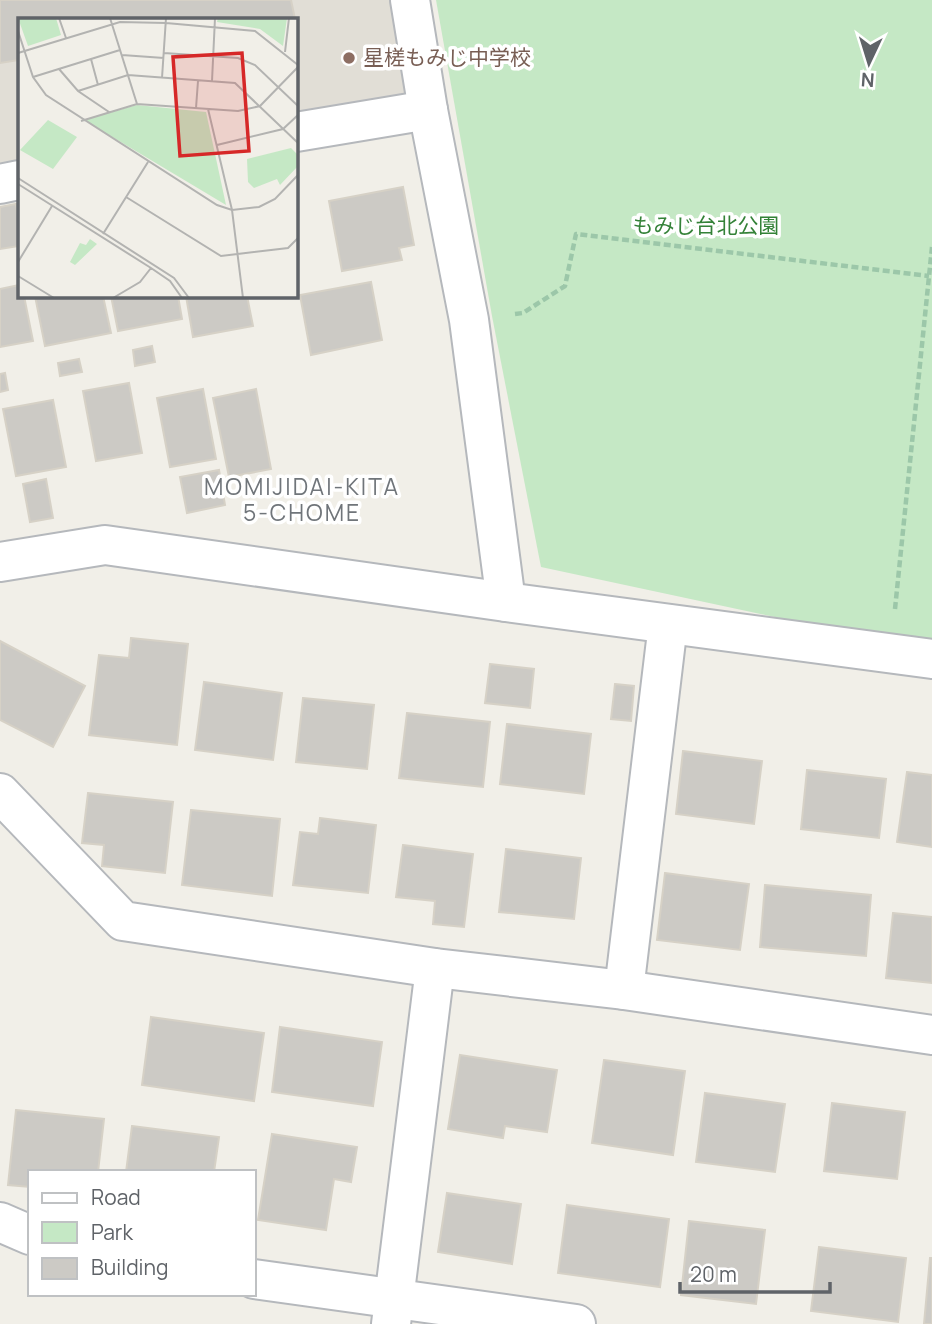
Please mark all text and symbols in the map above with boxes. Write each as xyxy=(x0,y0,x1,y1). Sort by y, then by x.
inset map xyxy=(18,18,298,298)
north arrow xyxy=(834,28,904,98)
place label: 星槎もみじ中学校 xyxy=(363,43,531,71)
marker: 星槎もみじ中学校 xyxy=(341,50,357,66)
text: N xyxy=(860,67,876,93)
park label: もみじ台北公園 xyxy=(633,211,780,239)
district label: MOMIJIDAI-KITA 5-CHOME xyxy=(204,470,400,528)
legend xyxy=(28,1170,256,1296)
text: Road xyxy=(91,1183,141,1211)
text: Park xyxy=(91,1218,133,1246)
scale bar xyxy=(680,1250,830,1294)
text: Building xyxy=(91,1253,168,1281)
text: 20 m xyxy=(690,1260,737,1288)

